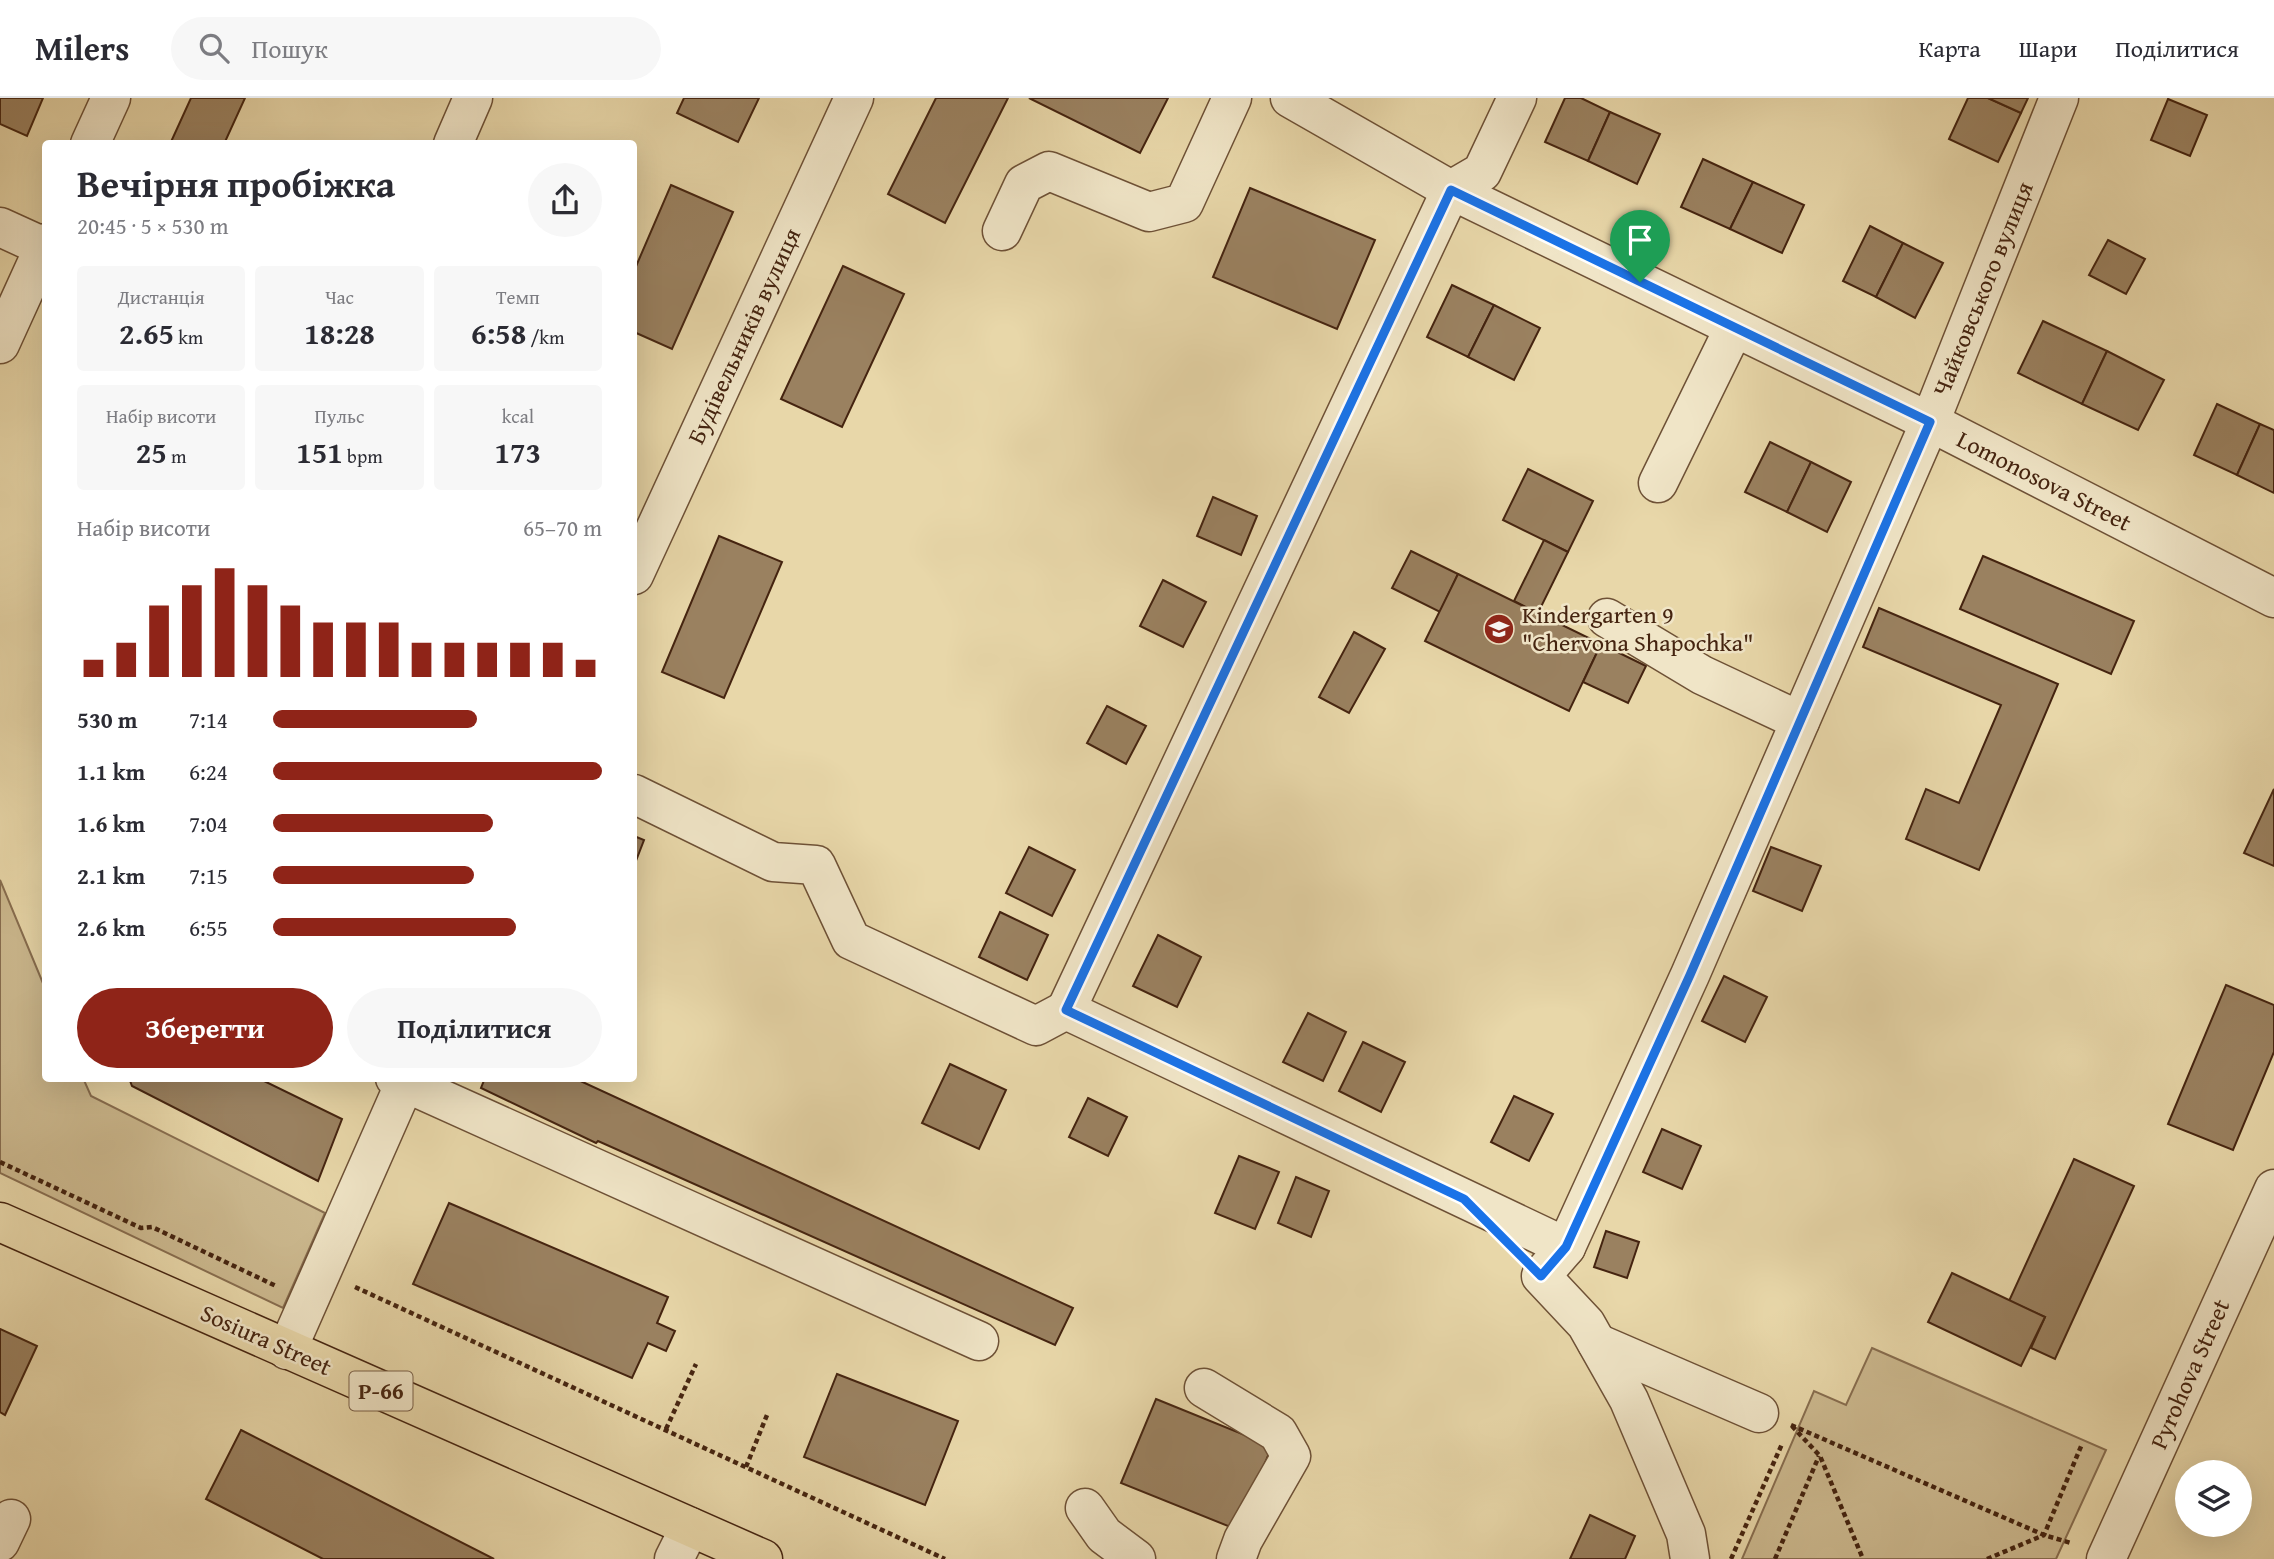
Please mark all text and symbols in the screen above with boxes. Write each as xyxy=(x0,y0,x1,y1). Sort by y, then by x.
search box xyxy=(171,17,661,80)
text: Milers xyxy=(35,24,129,72)
icon: search xyxy=(195,29,233,67)
text: Пошук xyxy=(251,29,328,68)
text: Карта xyxy=(1918,31,1981,66)
text: Шари xyxy=(2019,31,2077,66)
text: Поділитися xyxy=(2115,31,2239,66)
text: Вечірня пробіжка xyxy=(77,155,395,211)
button: share xyxy=(528,163,602,237)
street label: Чайковського вулиця xyxy=(1924,176,2042,401)
text: 20:45 · 5 × 530 m xyxy=(77,209,229,242)
pin xyxy=(1610,210,1670,282)
icon: arrive xyxy=(1621,221,1659,259)
street label: Будівельників вулиця xyxy=(678,222,809,450)
text: Дистанція xyxy=(118,283,205,311)
text: Час xyxy=(325,283,354,311)
text: Темп xyxy=(496,283,540,311)
text: 2.65 xyxy=(119,311,174,355)
text: 18:28 xyxy=(304,311,375,355)
text: 6:58 xyxy=(471,311,526,355)
text: km xyxy=(174,323,203,351)
text: /km xyxy=(526,323,565,351)
text: Набір висоти xyxy=(106,402,216,430)
text: Пульс xyxy=(315,402,364,430)
text: kcal xyxy=(502,402,534,430)
street label: Lomonosova Street xyxy=(1951,421,2138,540)
text: 25 xyxy=(136,430,167,474)
text: 151 xyxy=(296,430,343,474)
text: 173 xyxy=(495,430,541,474)
text: m xyxy=(167,442,187,470)
text: bpm xyxy=(343,442,383,470)
text: Набір висоти xyxy=(77,511,211,544)
text: 65–70 m xyxy=(523,511,602,544)
place label: Kindergarten 9 "Chervona Shapochka" xyxy=(1522,597,1754,660)
school or university icon: Kindergarten 9 "Chervona Shapochka" xyxy=(1482,612,1516,646)
text: 530 m xyxy=(77,703,138,736)
text: 7:14 xyxy=(189,703,228,736)
text: 1.1 km xyxy=(77,755,145,788)
text: 6:24 xyxy=(189,755,228,788)
text: 1.6 km xyxy=(77,807,145,840)
text: 7:04 xyxy=(189,807,228,840)
text: 2.1 km xyxy=(77,859,145,892)
text: 7:15 xyxy=(189,859,228,892)
text: 2.6 km xyxy=(77,911,145,944)
text: 6:55 xyxy=(189,911,228,944)
button: Зберегти xyxy=(77,988,333,1068)
button: Поділитися xyxy=(347,988,602,1068)
street label: Pyrohova Street xyxy=(2141,1293,2238,1454)
street label: Sosiura Street xyxy=(195,1295,338,1384)
road number: Р-66 xyxy=(350,1372,412,1410)
map controls xyxy=(2175,1460,2252,1537)
button: layers xyxy=(2175,1460,2252,1537)

